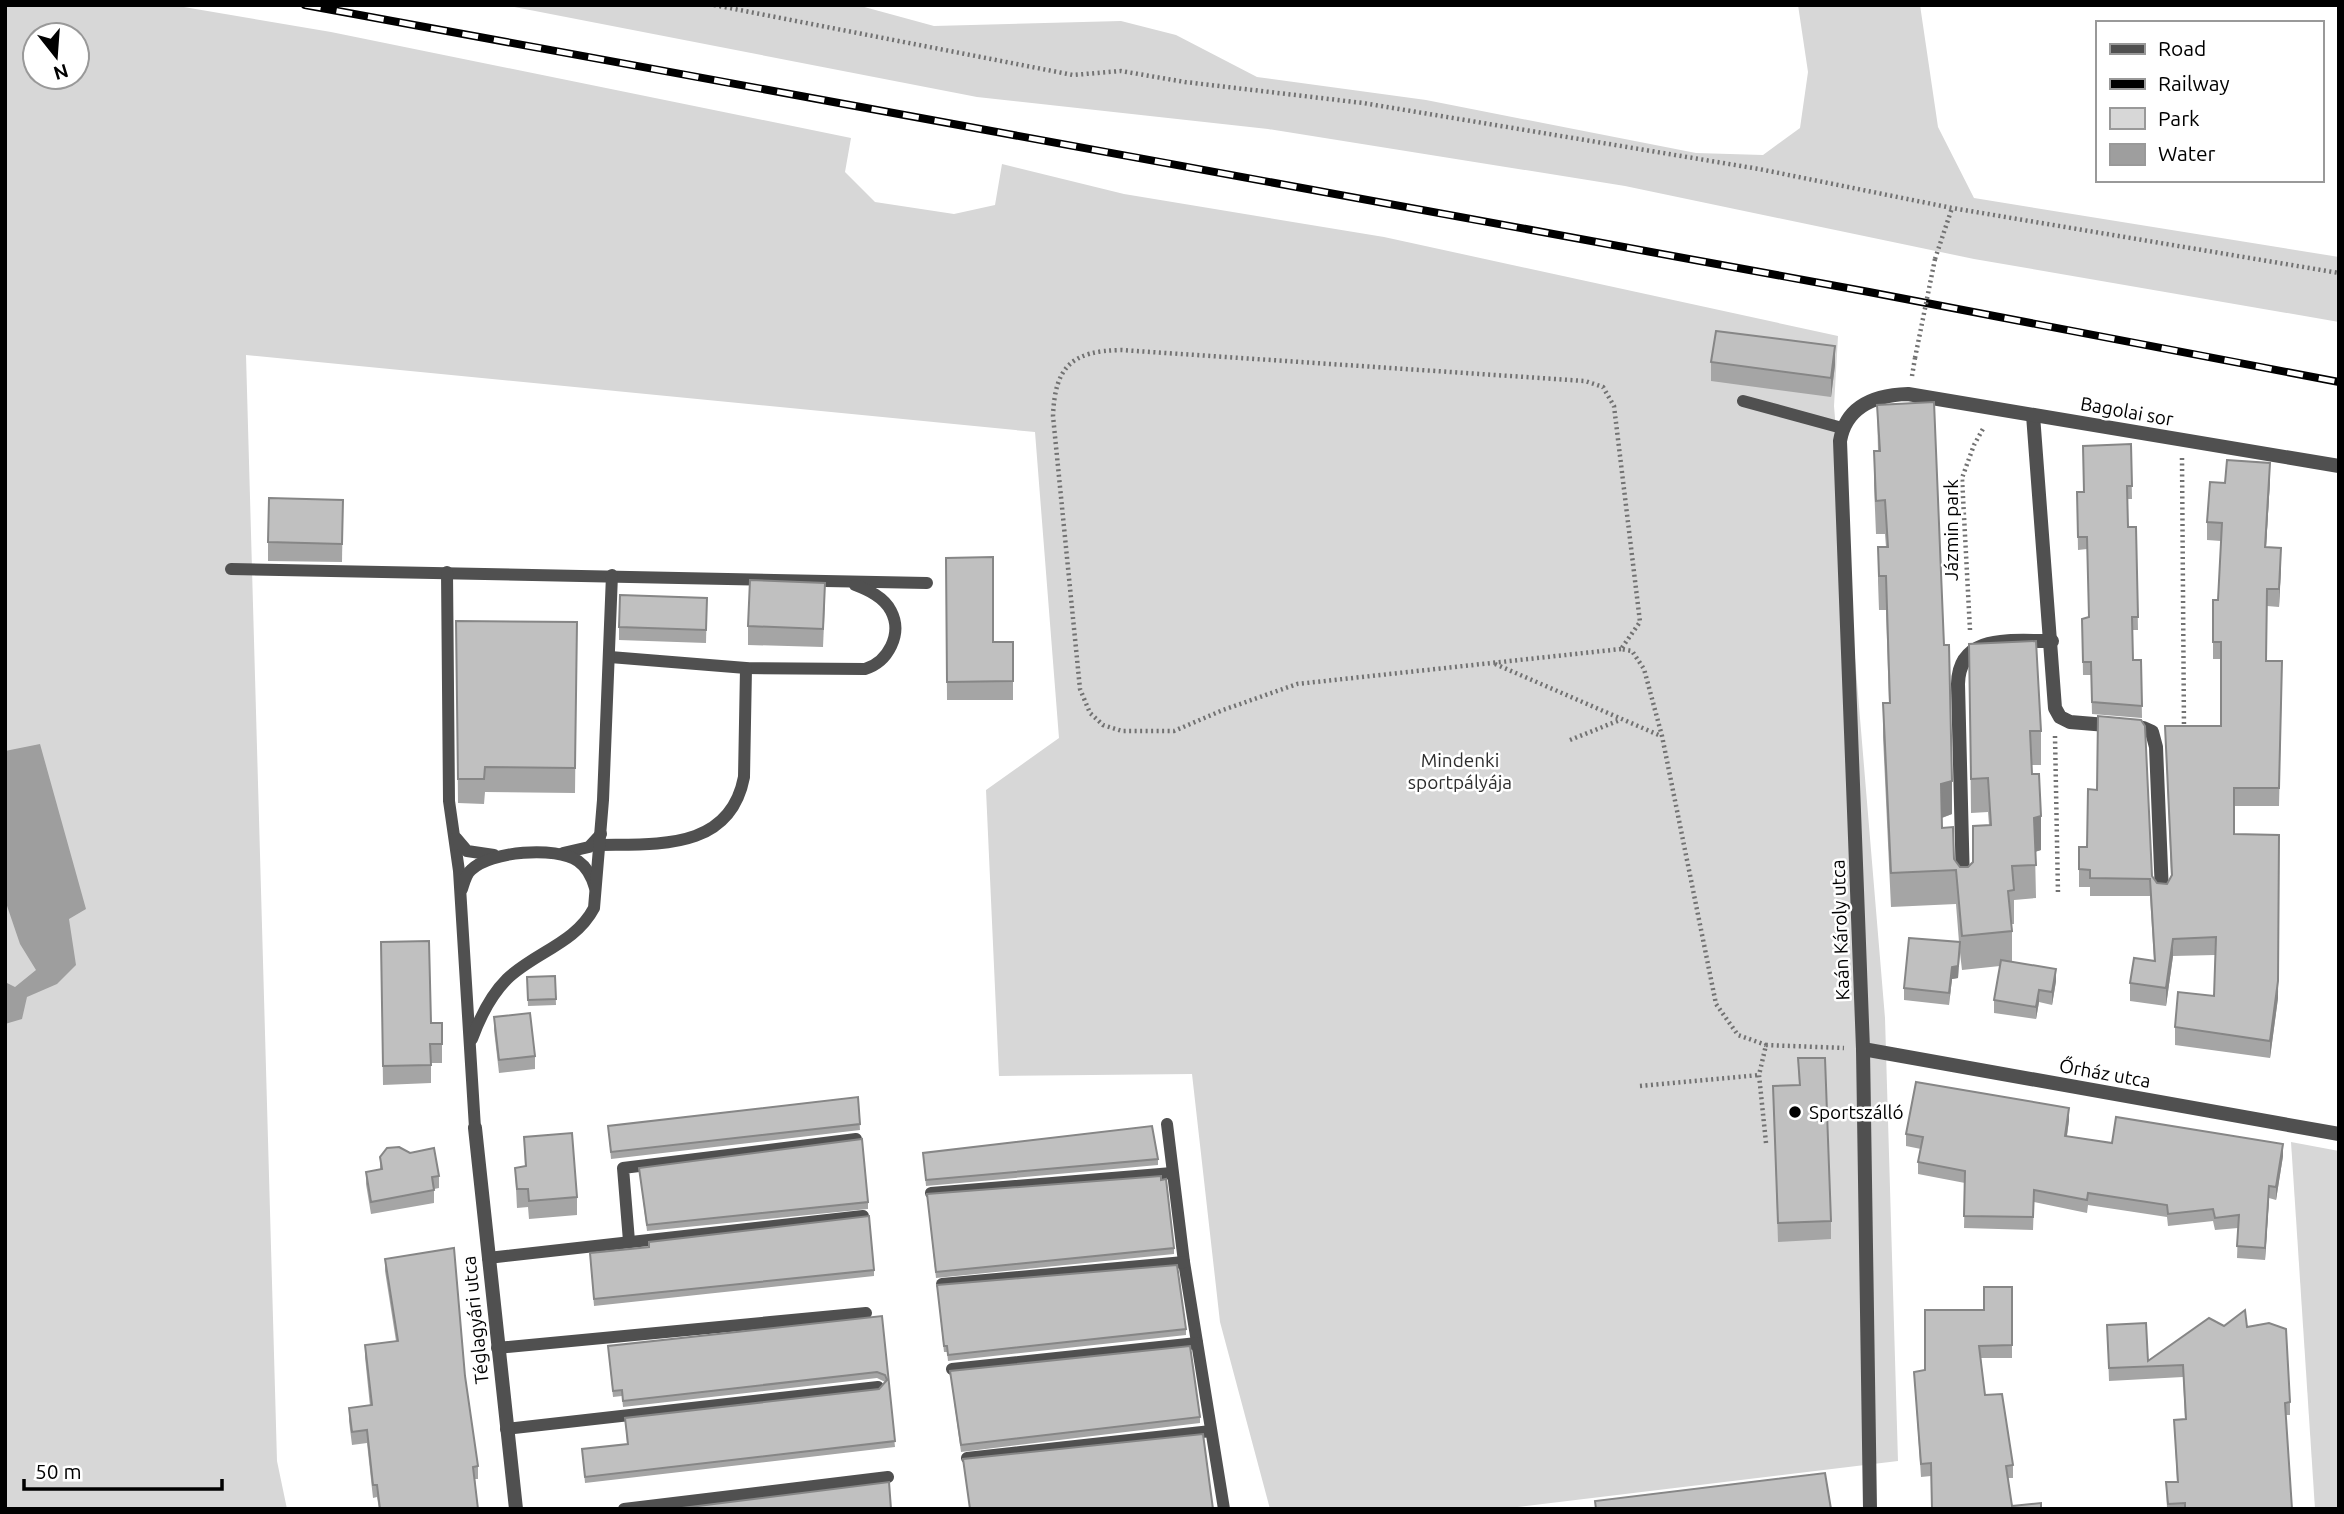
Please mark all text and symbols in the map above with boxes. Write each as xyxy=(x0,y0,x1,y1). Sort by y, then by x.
north arrow xyxy=(21,21,91,91)
legend xyxy=(2096,21,2323,182)
text: Road xyxy=(2158,36,2206,60)
text: N xyxy=(51,60,71,85)
text: Railway xyxy=(2158,71,2230,95)
text: Park xyxy=(2158,106,2200,130)
text: Water xyxy=(2158,141,2216,165)
street label: Bagolai sor xyxy=(2079,392,2175,430)
street label: Jázmin park xyxy=(1940,479,1962,581)
park label: Mindenki sportpályája xyxy=(1408,749,1512,793)
street label: Kaán Károly utca xyxy=(1827,859,1853,1001)
street label: Őrház utca xyxy=(2058,1054,2152,1092)
place label: Sportszálló xyxy=(1809,1101,1904,1123)
marker: Sportszálló xyxy=(1787,1104,1803,1120)
street label: Téglagyári utca xyxy=(457,1255,493,1385)
scale bar xyxy=(24,1448,222,1492)
text: 50 m xyxy=(35,1459,82,1483)

